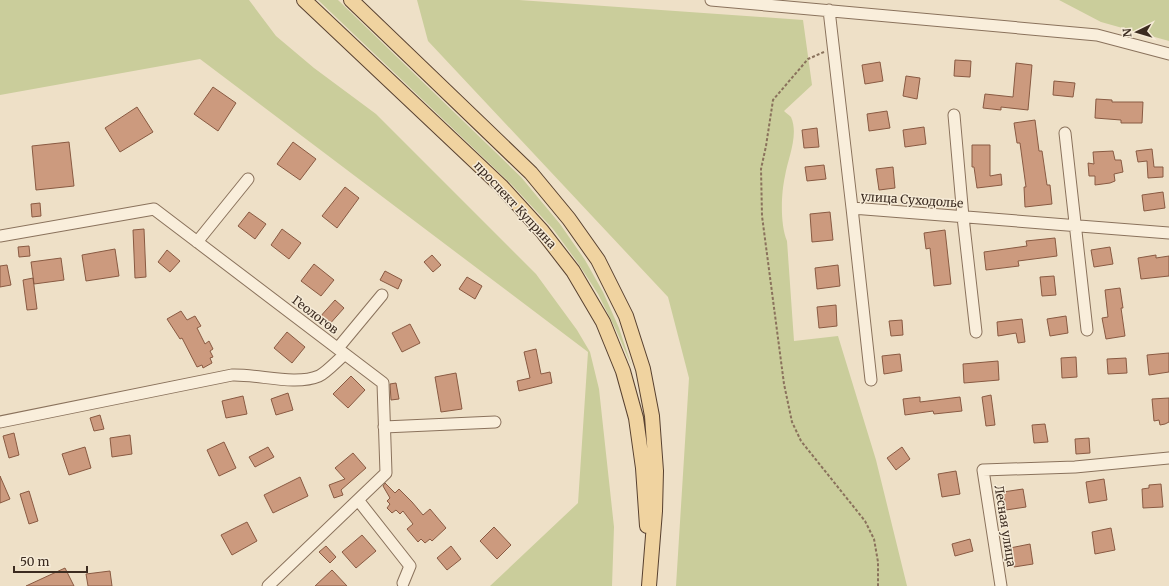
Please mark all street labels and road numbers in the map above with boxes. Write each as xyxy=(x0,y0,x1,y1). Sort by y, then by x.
street label: проспект Куприна xyxy=(471,158,560,252)
street label: улица Суходолье xyxy=(860,188,964,211)
street label: Геологов xyxy=(289,292,342,337)
street label: Лесная улица xyxy=(992,484,1019,568)

